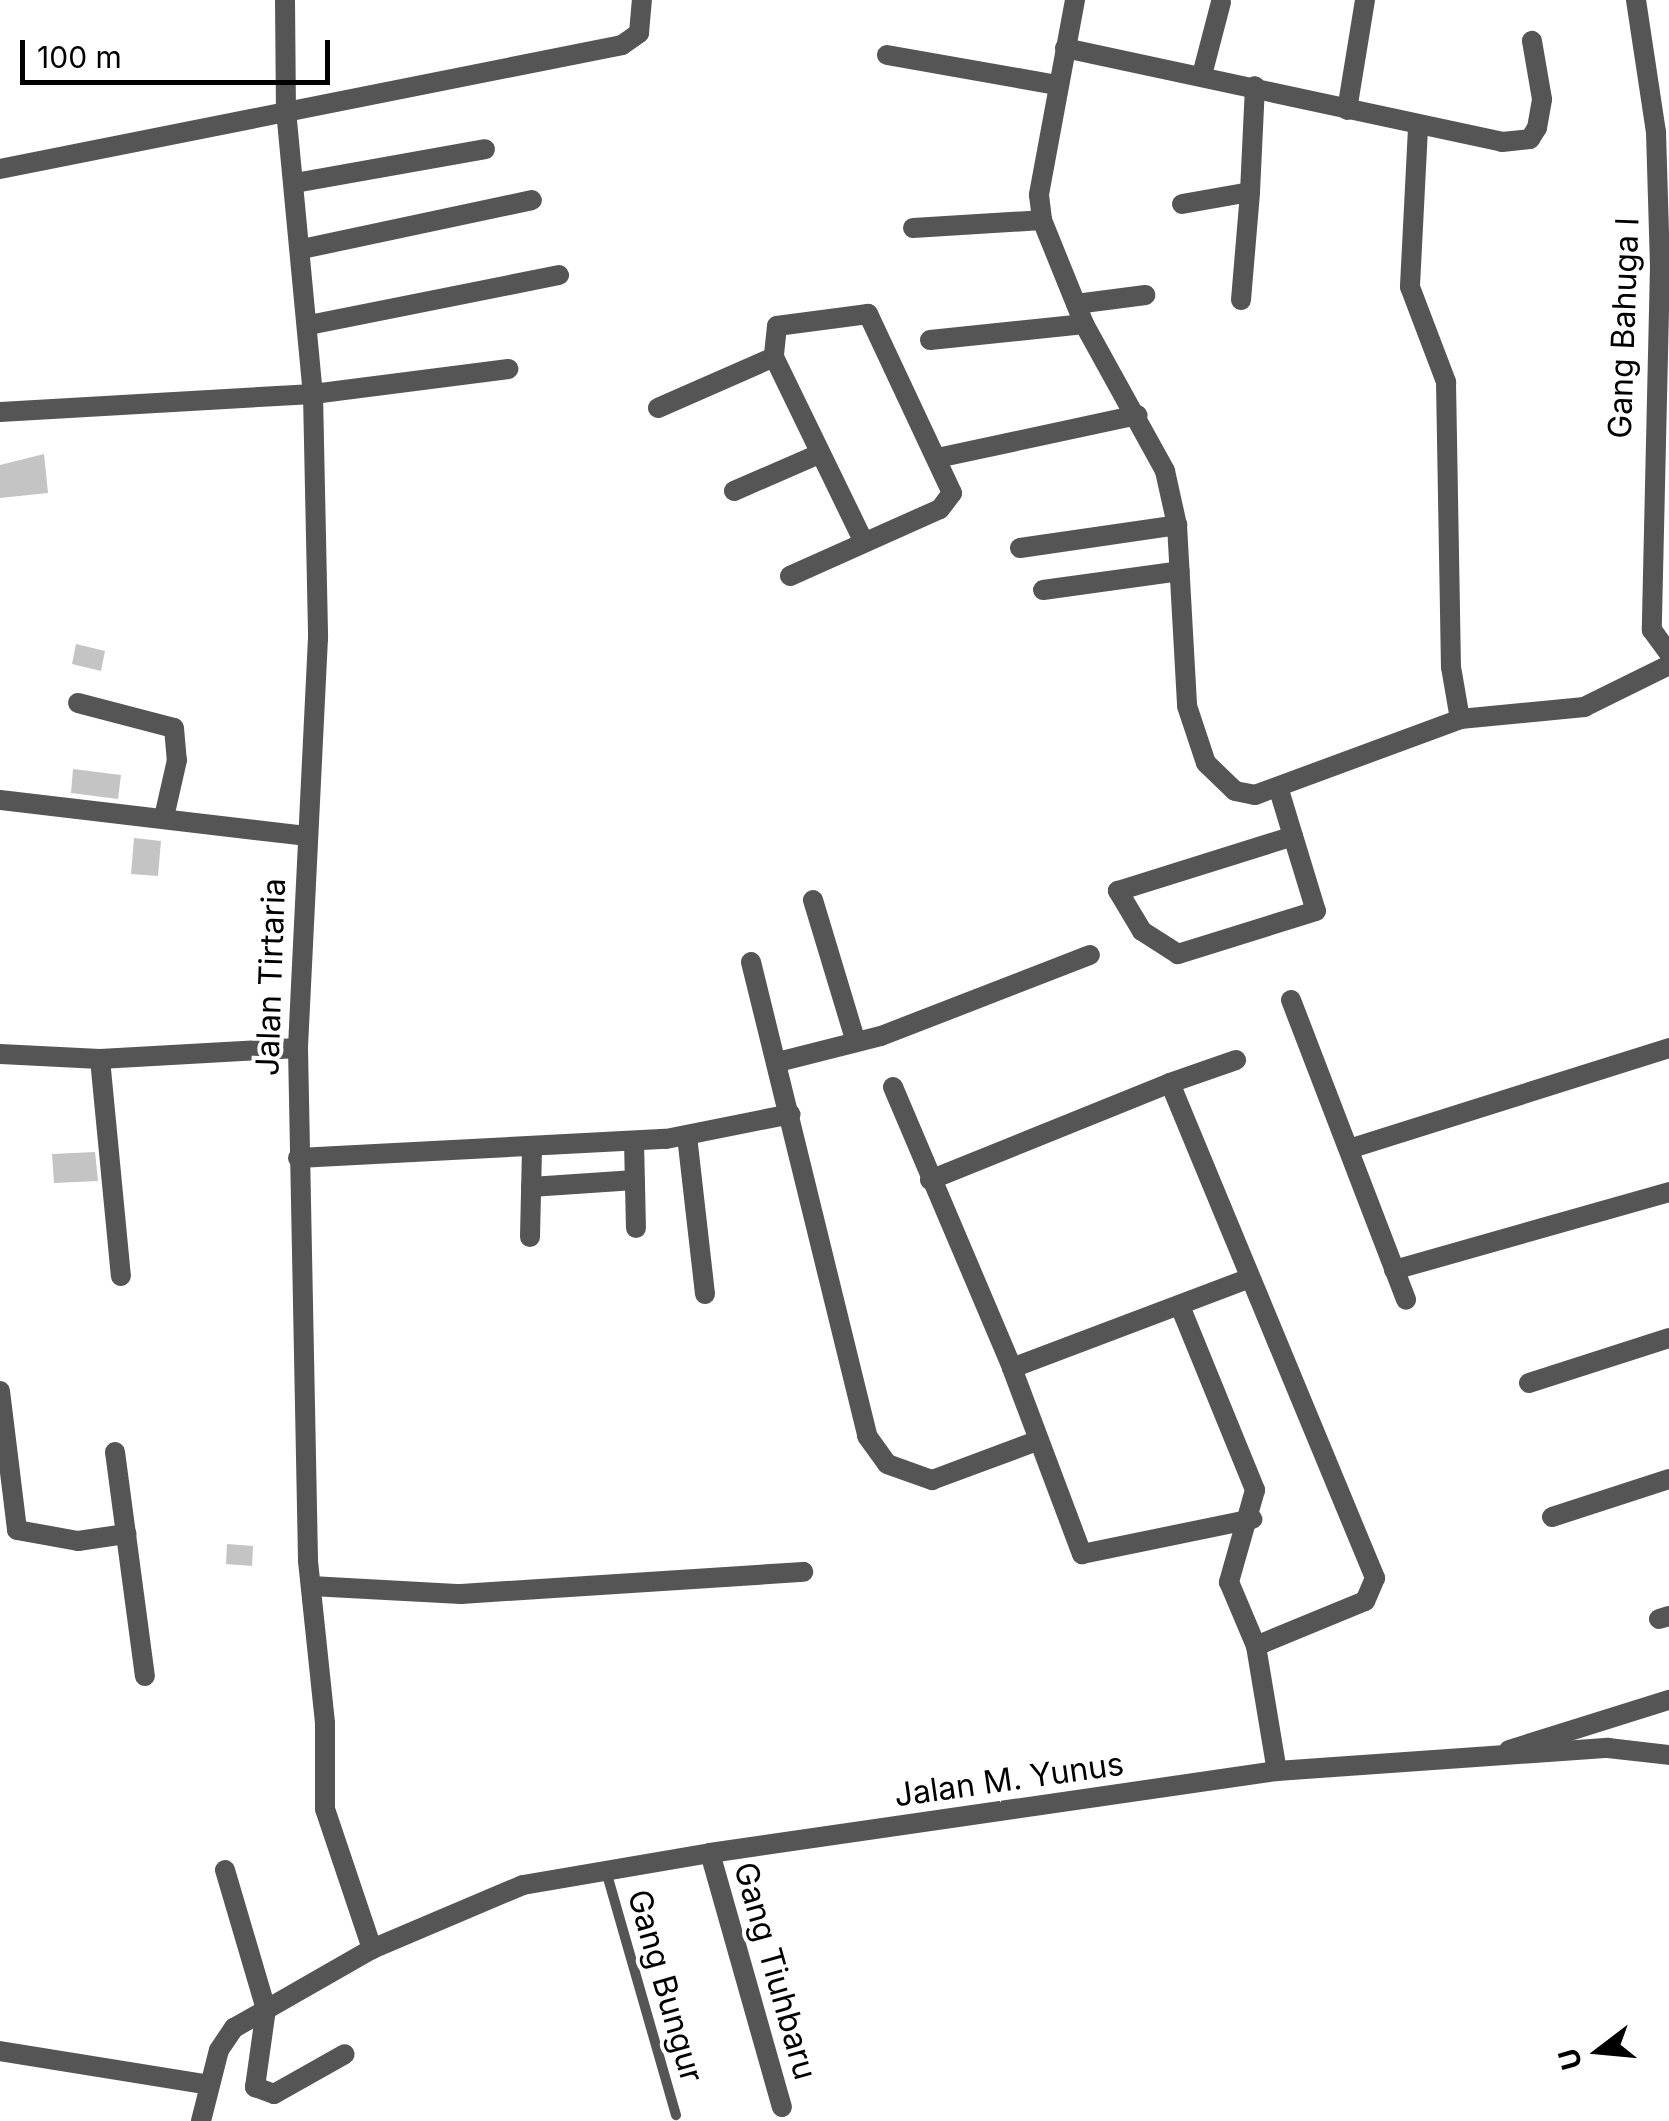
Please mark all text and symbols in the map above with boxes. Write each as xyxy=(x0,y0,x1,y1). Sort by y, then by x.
scale bar xyxy=(25,20,335,82)
text: 100 m xyxy=(37,39,122,75)
street label: Gang Bahuga I xyxy=(1601,217,1647,439)
street label: Jalan Tirtaria xyxy=(248,878,294,1076)
street label: Jalan M. Yunus xyxy=(892,1745,1126,1815)
street label: Gang Tiuhbaru xyxy=(726,1858,824,2084)
street label: Gang Bungur xyxy=(619,1885,711,2087)
north arrow xyxy=(1549,2001,1649,2101)
text: U xyxy=(1551,2045,1589,2074)

